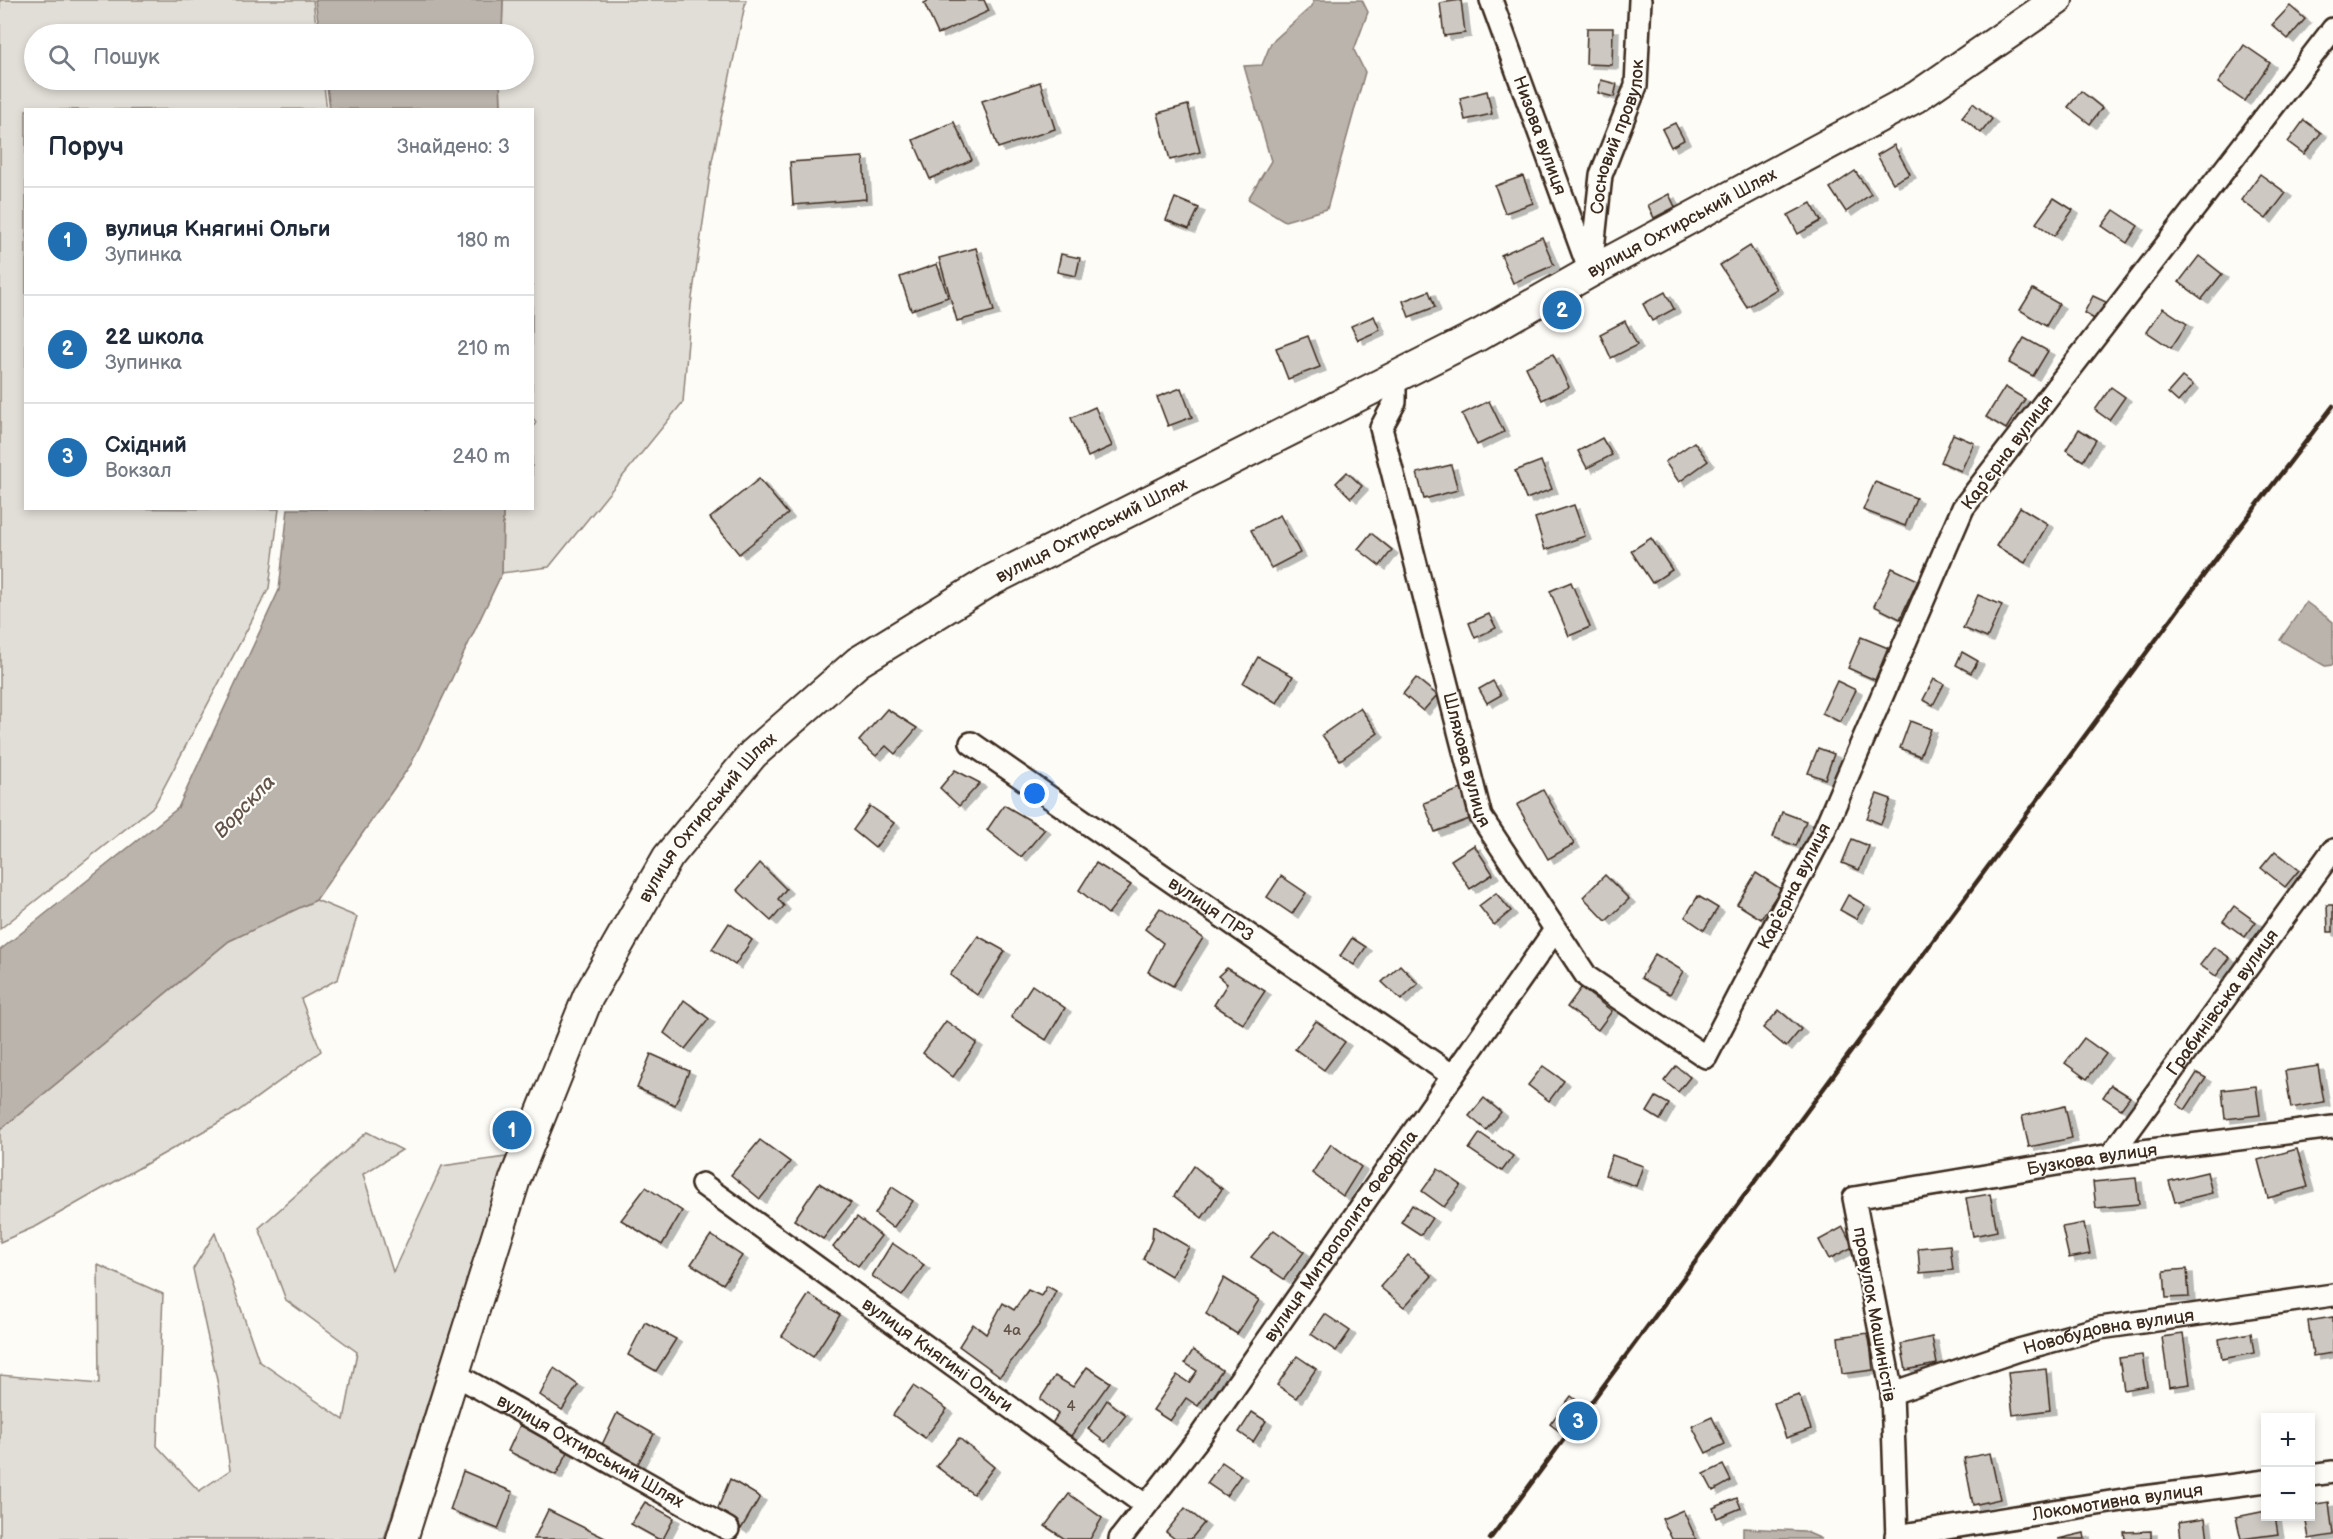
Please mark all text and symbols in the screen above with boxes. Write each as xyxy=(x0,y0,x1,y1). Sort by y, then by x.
search box xyxy=(24,24,534,90)
icon: search xyxy=(45,41,78,74)
text: Пошук xyxy=(93,44,160,71)
street label: Сосновий провулок xyxy=(1587,59,1648,215)
street label: Низова вулиця xyxy=(1509,73,1571,198)
text: Поруч xyxy=(48,132,124,163)
text: Знайдено: 3 xyxy=(397,135,510,159)
street label: вулиця Охтирський Шлях xyxy=(1584,164,1780,282)
text: вулиця Княгині Ольги xyxy=(105,216,330,243)
text: 1 xyxy=(63,229,72,253)
text: 180 m xyxy=(457,229,510,253)
text: Зупинка xyxy=(105,243,182,267)
pin: 2 xyxy=(1542,288,1582,332)
text: 22 школа xyxy=(105,324,204,351)
text: 2 xyxy=(62,337,73,361)
text: 210 m xyxy=(457,337,510,361)
text: Зупинка xyxy=(105,351,182,375)
street label: Карʼєрна вулиця xyxy=(1957,391,2058,514)
text: Східний xyxy=(105,432,187,459)
text: 3 xyxy=(62,445,73,469)
text: 240 m xyxy=(453,445,510,469)
text: Вокзал xyxy=(105,459,172,483)
street label: вулиця Охтирський Шлях xyxy=(992,474,1191,587)
street label: Шляхова вулиця xyxy=(1438,690,1495,832)
street label: вулиця Охтирський Шлях xyxy=(634,728,781,906)
water label: Ворскла xyxy=(209,770,280,843)
your location xyxy=(1020,779,1049,808)
street label: Карʼєрна вулиця xyxy=(1754,820,1835,953)
street label: вулиця ПРЗ xyxy=(1164,873,1258,946)
street label: Грабинівська вулиця xyxy=(2162,925,2283,1080)
pin: 1 xyxy=(492,1108,532,1152)
street label: вулиця Митрополита Феофіла xyxy=(1260,1126,1423,1346)
street label: Бузкова вулиця xyxy=(2025,1139,2159,1180)
street label: провулок Машиністів xyxy=(1849,1225,1900,1404)
street label: вулиця Княгині Ольги xyxy=(858,1294,1017,1417)
street label: Новобудовна вулиця xyxy=(2021,1305,2196,1359)
house number: 4а xyxy=(1003,1321,1021,1340)
street label: вулиця Охтирський Шлях xyxy=(493,1390,687,1513)
house number: 4 xyxy=(1066,1397,1076,1416)
pin: 3 xyxy=(1558,1398,1598,1444)
map controls xyxy=(2261,1413,2315,1521)
button: + xyxy=(2261,1413,2315,1467)
button: − xyxy=(2261,1467,2315,1521)
street label: Локомотивна вулиця xyxy=(2029,1479,2204,1525)

